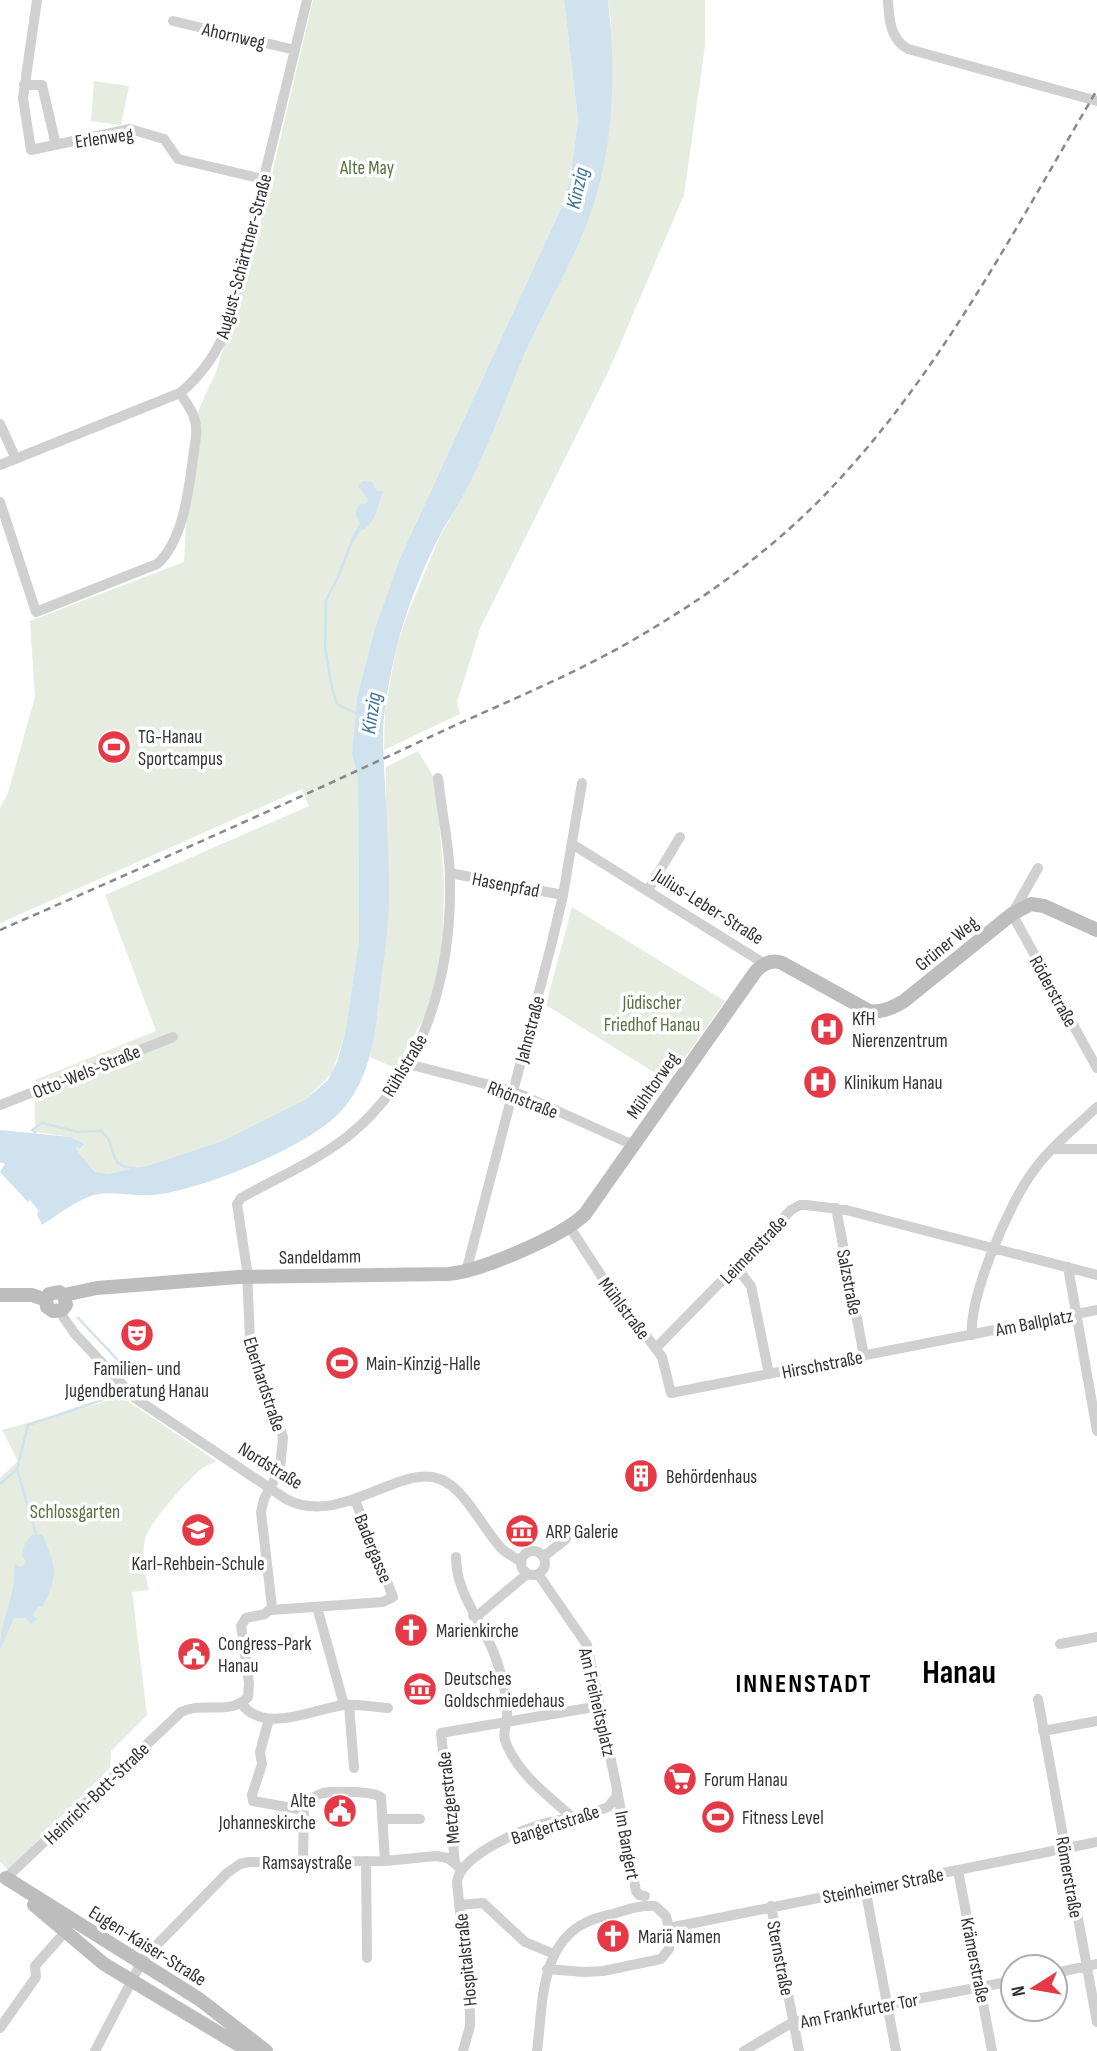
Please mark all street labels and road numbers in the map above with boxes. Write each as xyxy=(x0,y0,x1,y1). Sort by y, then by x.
street label: Ahornweg xyxy=(199,18,268,55)
street label: Erlenweg xyxy=(74,123,135,154)
street label: August-Schärttner-Straße xyxy=(211,172,277,342)
street label: Julius-Leber-Straße xyxy=(648,864,767,950)
street label: Hasenpfad xyxy=(470,868,541,903)
street label: Grüner Weg xyxy=(911,912,983,977)
street label: Röderstraße xyxy=(1024,952,1082,1031)
street label: Jahnstraße xyxy=(510,993,550,1066)
street label: Rühlstraße xyxy=(378,1030,433,1101)
street label: Otto-Wels-Straße xyxy=(29,1040,144,1104)
street label: Mühltorweg xyxy=(622,1048,685,1124)
street label: Rhönstraße xyxy=(484,1076,561,1124)
street label: Leimenstraße xyxy=(716,1211,792,1289)
street label: Sandeldamm xyxy=(279,1245,361,1270)
street label: Salzstraße xyxy=(831,1247,866,1317)
street label: Mühlstraße xyxy=(593,1273,655,1344)
street label: Am Ballplatz xyxy=(993,1305,1075,1342)
street label: Eberhardstraße xyxy=(237,1334,290,1435)
street label: Hirschstraße xyxy=(780,1346,865,1385)
street label: Nordstraße xyxy=(234,1438,307,1495)
street label: Badergasse xyxy=(348,1511,397,1586)
street label: Am Freiheitsplatz xyxy=(573,1645,620,1759)
street label: Heinrich-Bott-Straße xyxy=(40,1738,154,1850)
street label: Metzgerstraße xyxy=(433,1751,466,1845)
street label: Bangertstraße xyxy=(509,1800,602,1850)
street label: Im Bangert xyxy=(609,1809,644,1882)
street label: Römerstraße xyxy=(1050,1835,1087,1920)
street label: Ramsaystraße xyxy=(262,1852,352,1875)
street label: Steinheimer Straße xyxy=(821,1863,946,1909)
street label: Eugen-Kaiser-Straße xyxy=(84,1901,210,1992)
street label: Hospitalstraße xyxy=(450,1912,483,2007)
street label: Krämerstraße xyxy=(955,1916,994,2005)
street label: Sternstraße xyxy=(761,1919,798,1998)
street label: Am Frankfurter Tor xyxy=(797,1989,921,2034)

